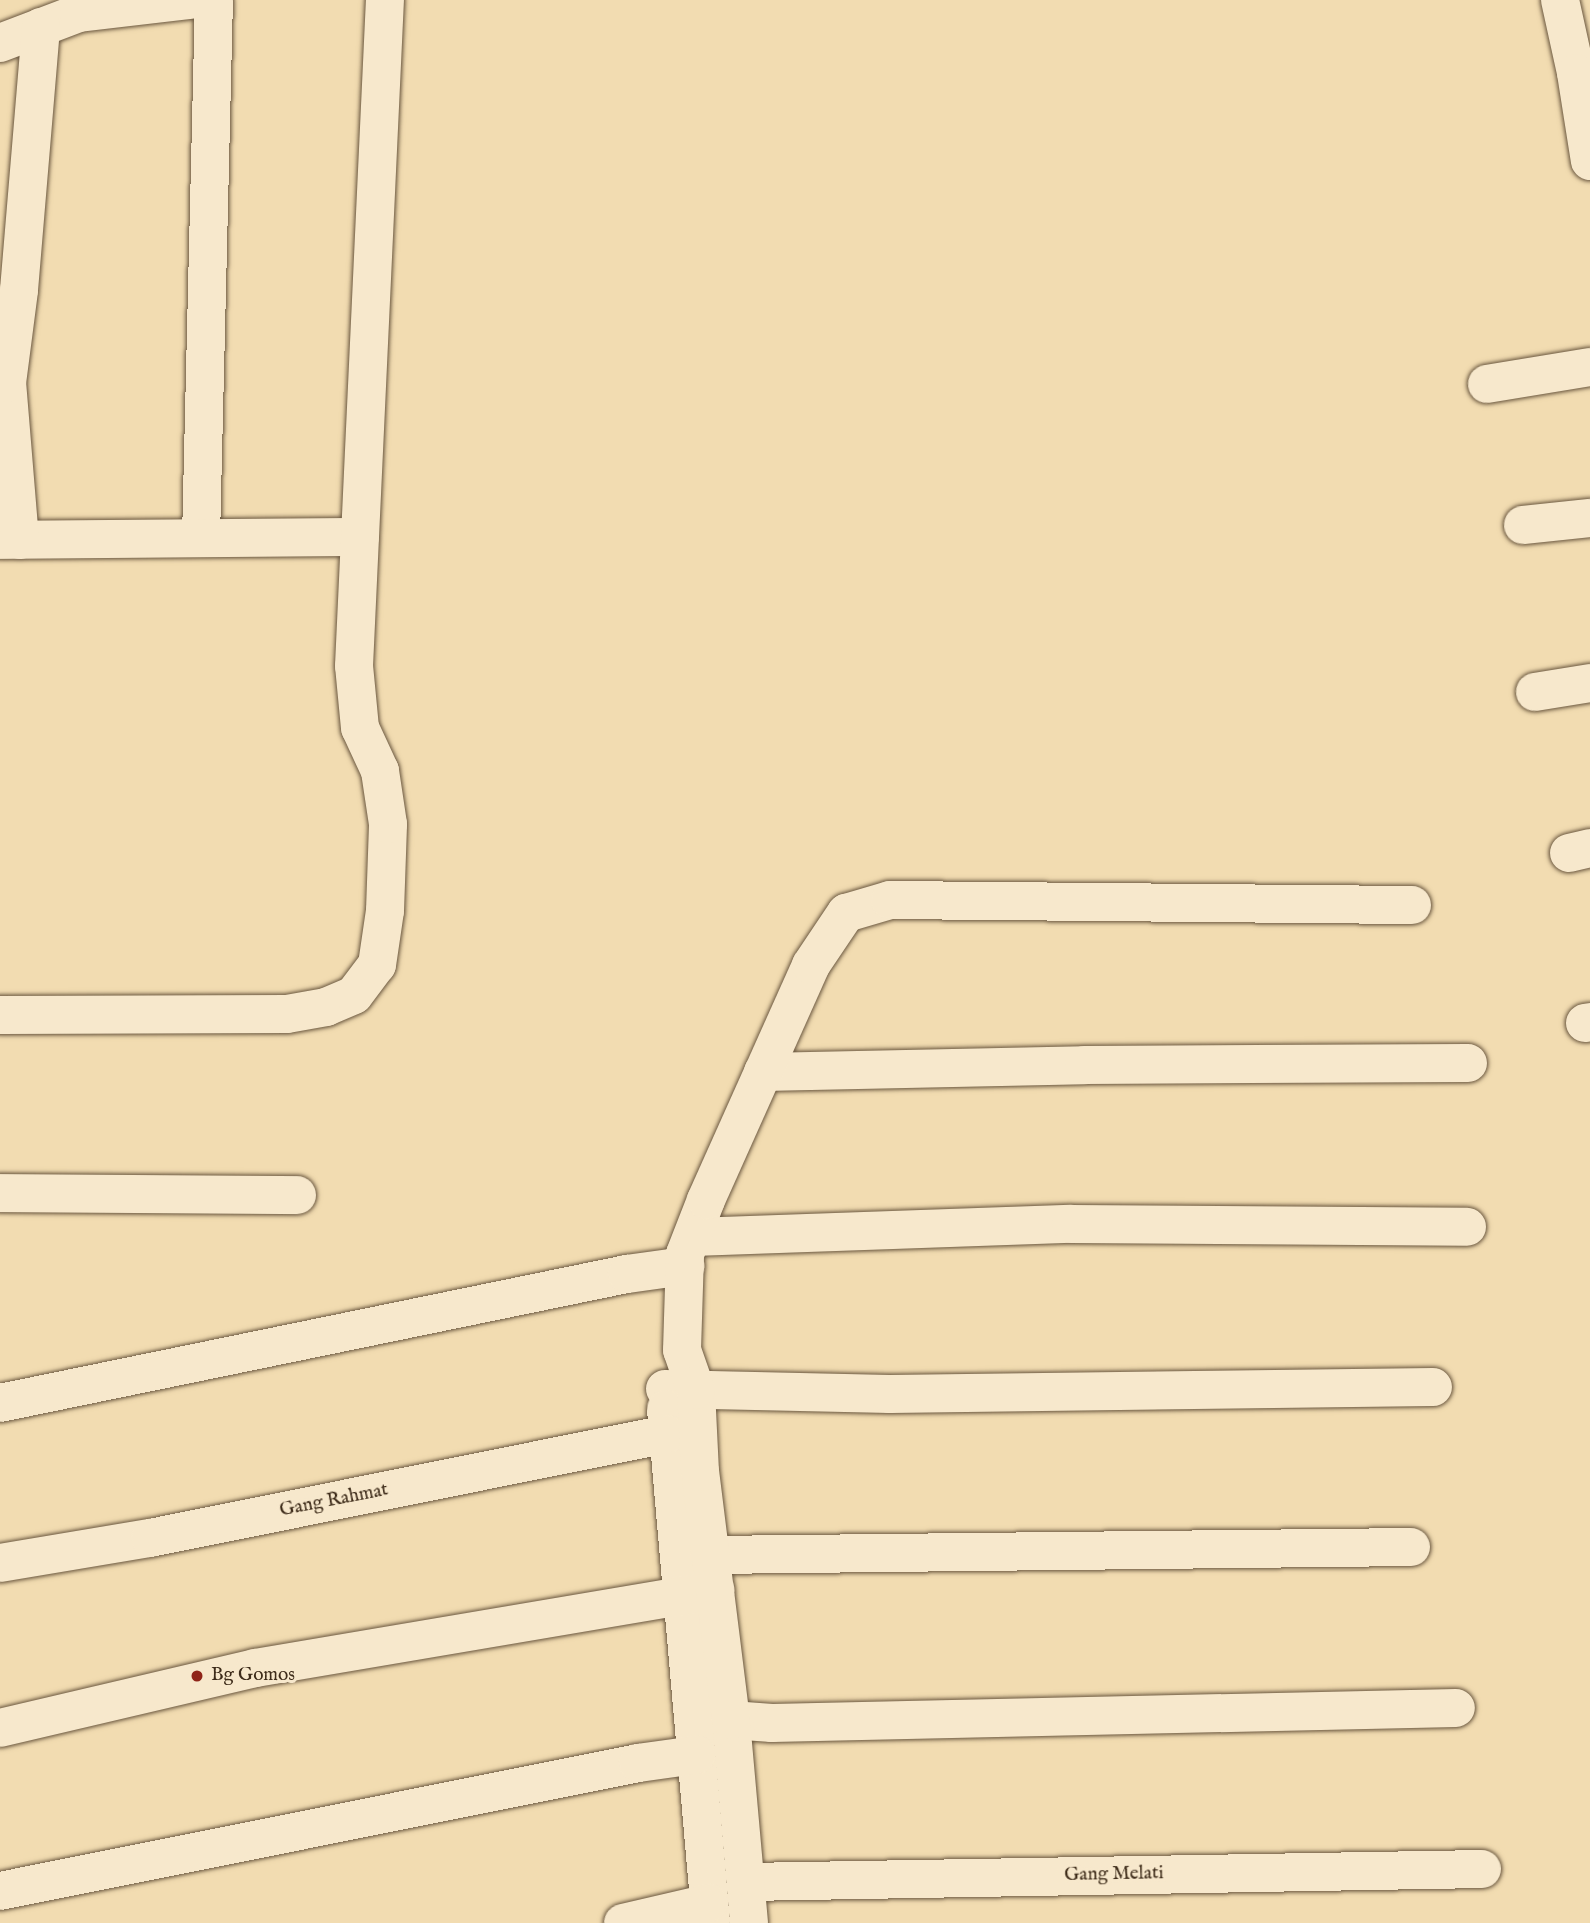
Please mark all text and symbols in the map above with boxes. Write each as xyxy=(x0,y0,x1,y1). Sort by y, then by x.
street label: Gang Rahmat xyxy=(278,1479,390,1523)
place label: Bg Gomos xyxy=(211,1665,295,1687)
marker: Bg Gomos xyxy=(189,1668,205,1684)
street label: Gang Melati xyxy=(1064,1863,1164,1887)

